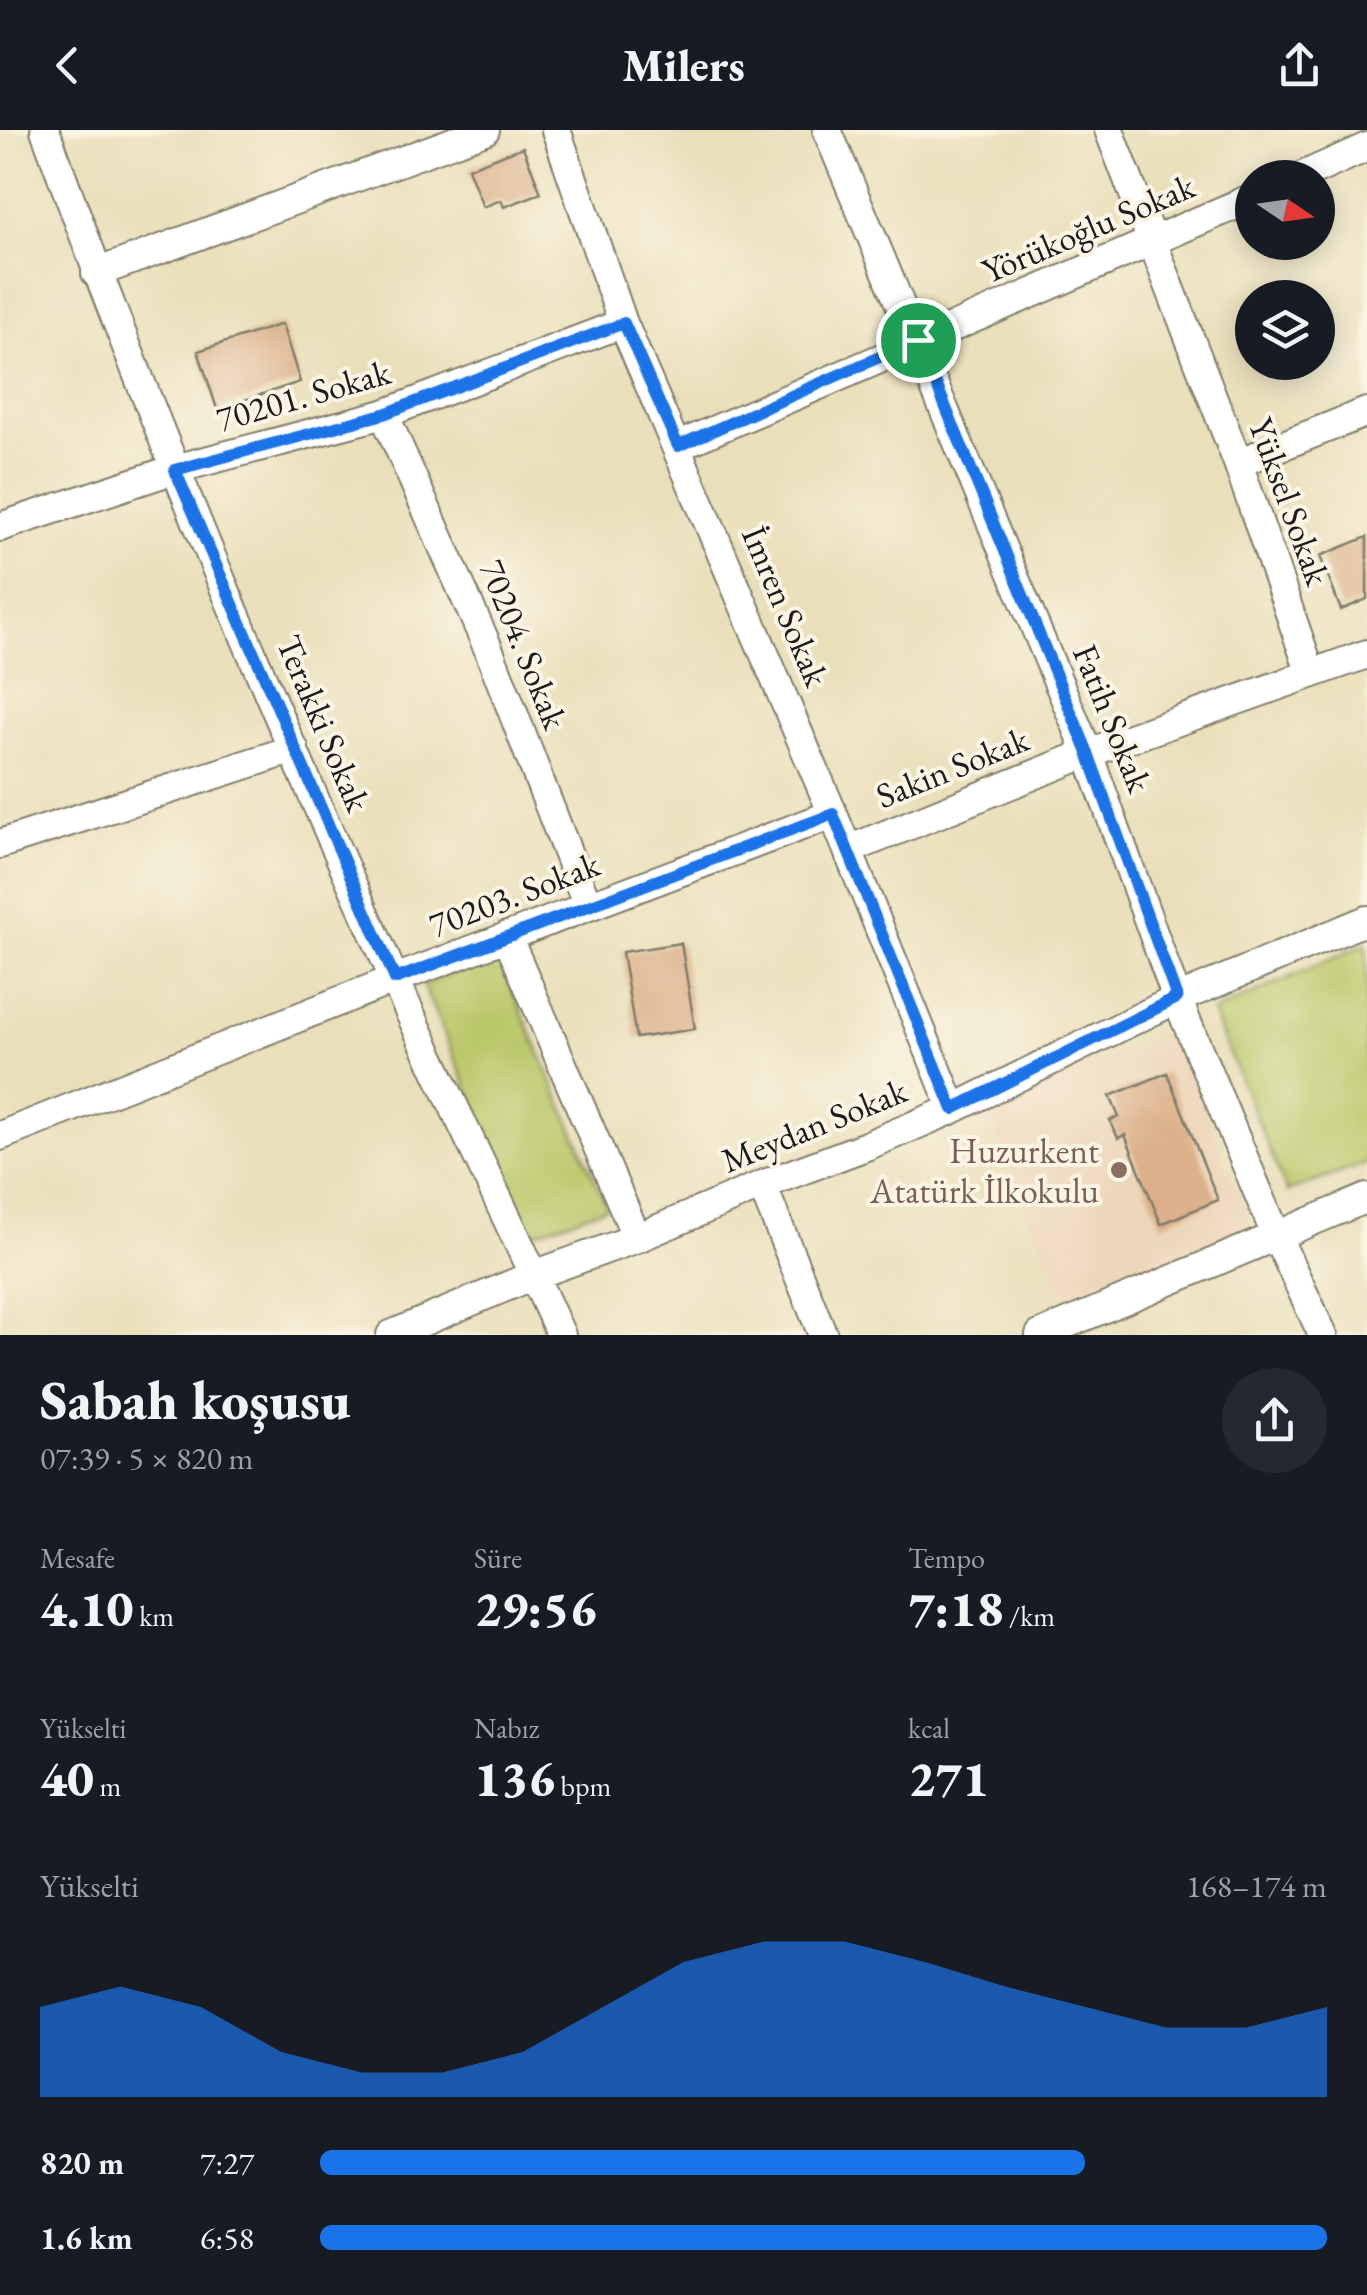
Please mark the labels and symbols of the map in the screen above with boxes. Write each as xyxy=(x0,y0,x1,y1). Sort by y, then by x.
north arrow xyxy=(1235,160,1335,260)
street label: Yörükoğlu Sokak xyxy=(975,163,1202,293)
pin xyxy=(876,298,961,383)
street label: 70201. Sokak xyxy=(211,349,396,441)
street label: Yüksel Sokak xyxy=(1239,411,1341,592)
street label: İmren Sokak xyxy=(732,519,840,693)
street label: 70204. Sokak xyxy=(470,553,579,736)
street label: Terakki Sokak xyxy=(267,628,382,819)
street label: Fatih Sokak xyxy=(1063,638,1163,799)
street label: Sakin Sokak xyxy=(869,716,1035,818)
street label: 70203. Sokak xyxy=(422,841,606,947)
street label: Meydan Sokak xyxy=(715,1067,914,1183)
place label: Huzurkent Atatürk İlkokulu xyxy=(869,1128,1100,1213)
marker: Huzurkent Atatürk İlkokulu xyxy=(1108,1159,1130,1181)

